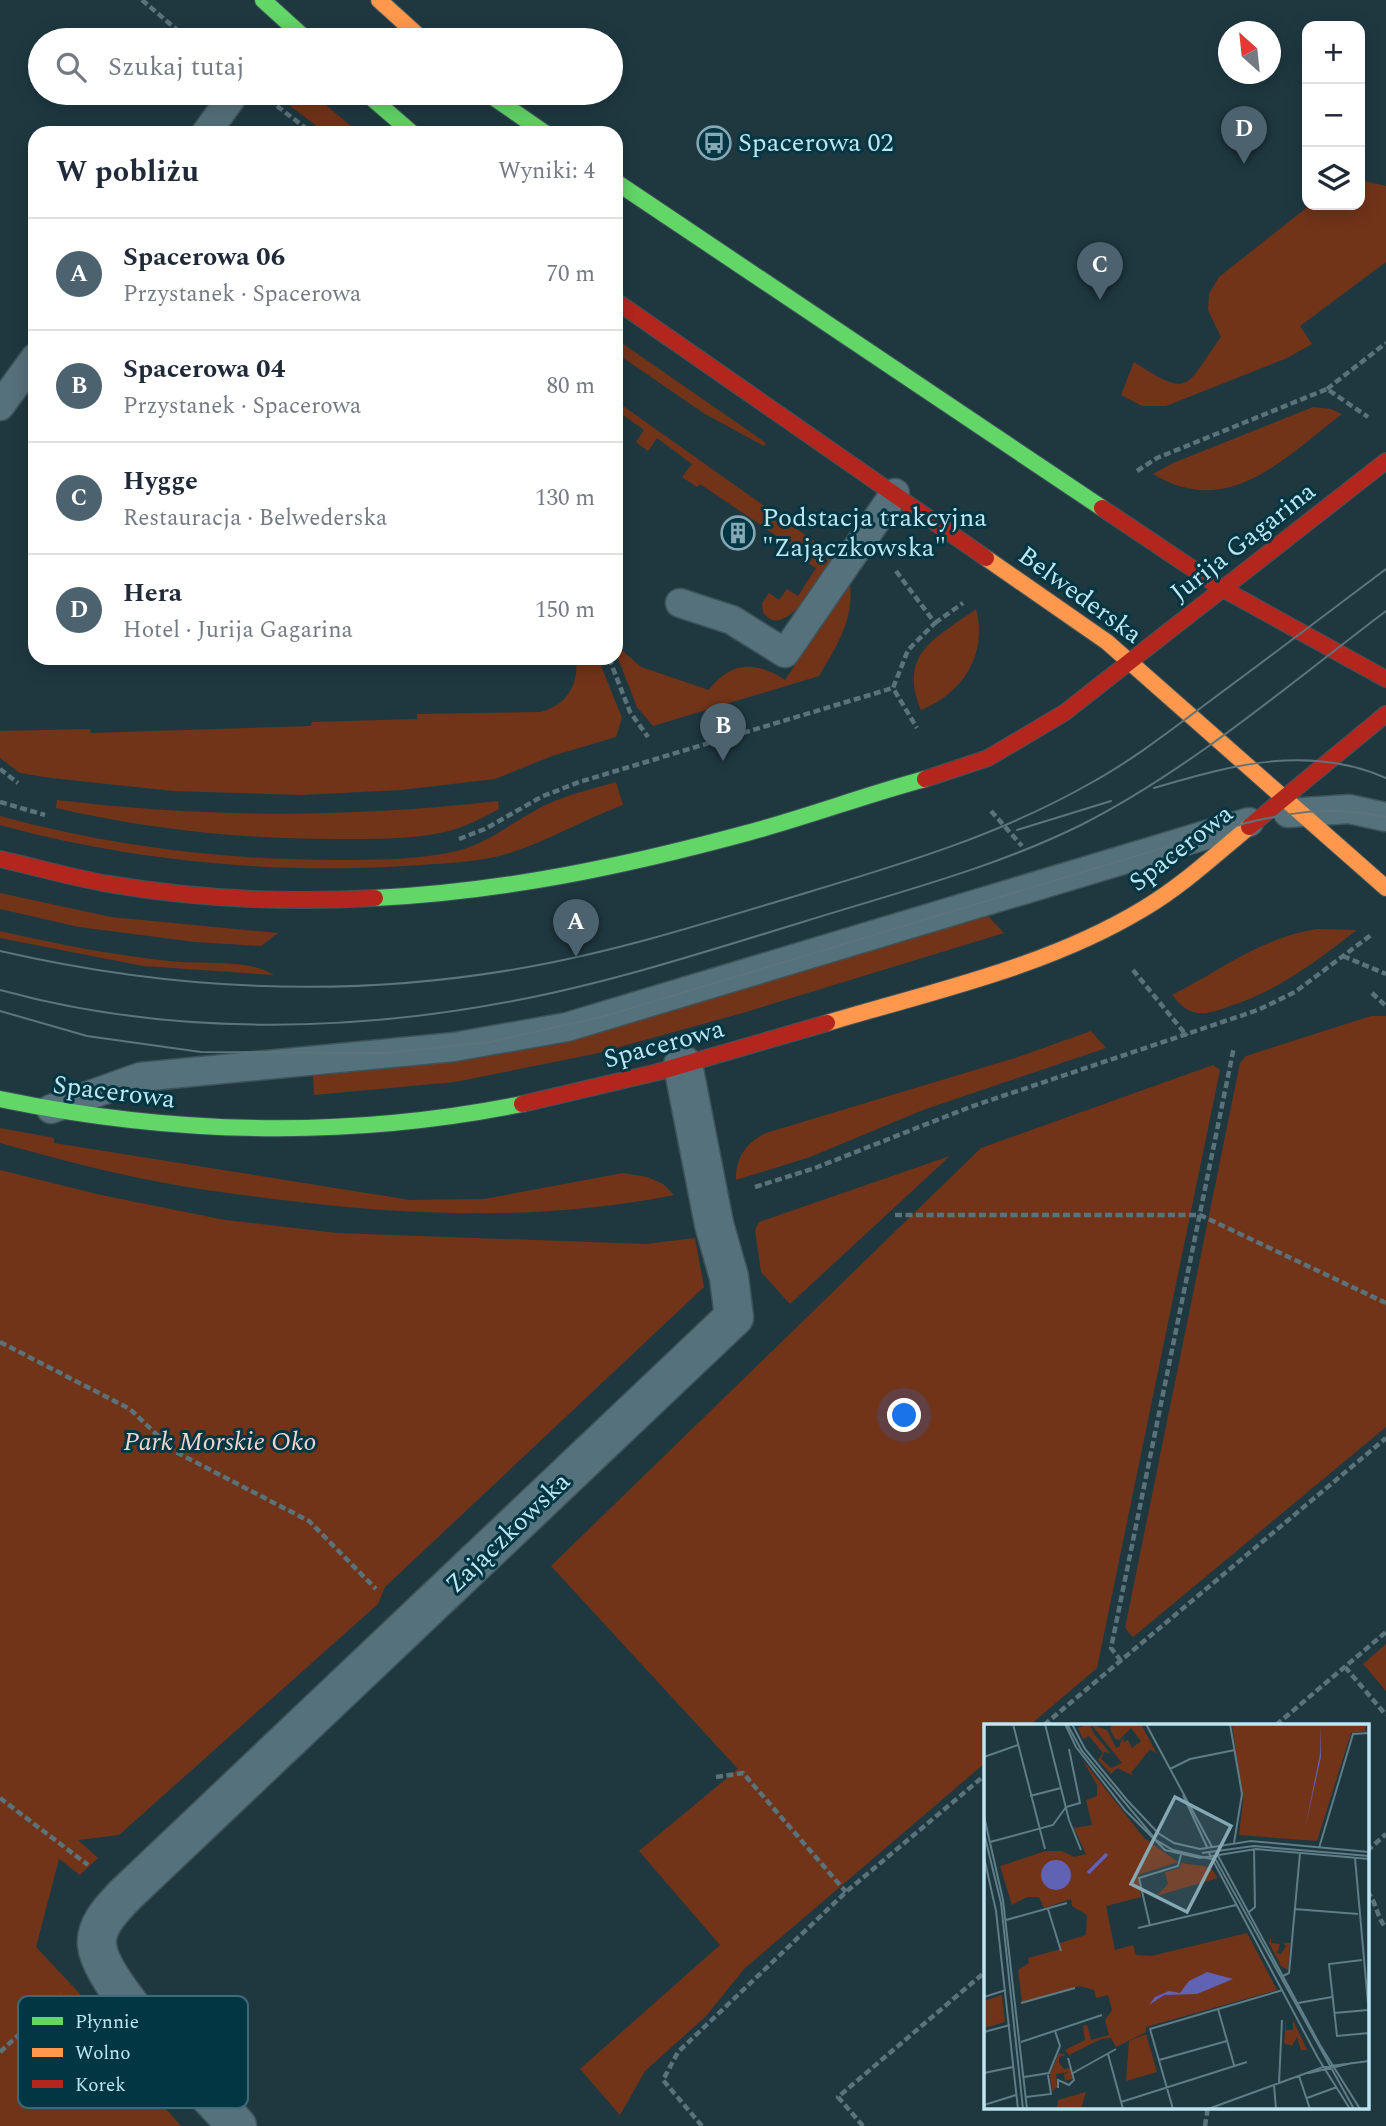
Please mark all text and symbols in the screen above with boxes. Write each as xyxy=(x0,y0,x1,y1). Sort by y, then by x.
north arrow xyxy=(1218,21,1281,84)
map controls xyxy=(1302,21,1365,210)
button: + xyxy=(1302,21,1365,84)
search box xyxy=(28,28,623,105)
text: Szukaj tutaj xyxy=(108,47,245,87)
icon: search xyxy=(52,48,90,86)
button: − xyxy=(1302,84,1365,147)
pin: D xyxy=(1221,106,1267,164)
place label: Spacerowa 02 xyxy=(738,123,894,163)
bus stop icon: Spacerowa 02 xyxy=(695,124,733,162)
button: layers xyxy=(1302,147,1365,210)
text: W pobliżu xyxy=(56,149,199,195)
text: Wyniki: 4 xyxy=(498,154,595,189)
text: Spacerowa 06 xyxy=(123,237,285,277)
pin: C xyxy=(1077,242,1123,300)
text: A xyxy=(70,257,88,292)
text: 70 m xyxy=(546,257,595,292)
text: Przystanek · Spacerowa xyxy=(123,277,361,312)
text: Spacerowa 04 xyxy=(123,349,285,389)
text: B xyxy=(71,369,87,404)
text: 80 m xyxy=(546,369,595,404)
text: Przystanek · Spacerowa xyxy=(123,389,361,424)
text: Hygge xyxy=(123,461,198,501)
street label: Jurija Gagarina xyxy=(1161,472,1325,612)
text: C xyxy=(71,481,87,516)
text: 130 m xyxy=(535,481,595,516)
place label: Podstacja trakcyjna "Zajączkowska" xyxy=(762,498,987,568)
text: Restauracja · Belwederska xyxy=(123,501,387,536)
building icon: Podstacja trakcyjna "Zajączkowska" xyxy=(719,514,757,552)
street label: Belwederska xyxy=(1009,536,1151,654)
text: Hera xyxy=(123,573,182,613)
text: D xyxy=(70,593,88,628)
text: 150 m xyxy=(535,593,595,628)
text: Hotel · Jurija Gagarina xyxy=(123,613,353,648)
pin: B xyxy=(700,703,746,761)
street label: Spacerowa xyxy=(1120,794,1242,902)
pin: A xyxy=(553,899,599,957)
street label: Spacerowa xyxy=(599,1009,729,1079)
street label: Spacerowa xyxy=(50,1065,178,1119)
your location xyxy=(887,1398,921,1432)
park label: Park Morskie Oko xyxy=(123,1422,317,1462)
street label: Zajączkowska xyxy=(436,1463,580,1603)
inset map xyxy=(984,1724,1368,2108)
legend xyxy=(18,1996,248,2108)
text: Płynnie xyxy=(75,2008,139,2037)
text: Wolno xyxy=(75,2039,130,2068)
text: Korek xyxy=(75,2071,126,2100)

